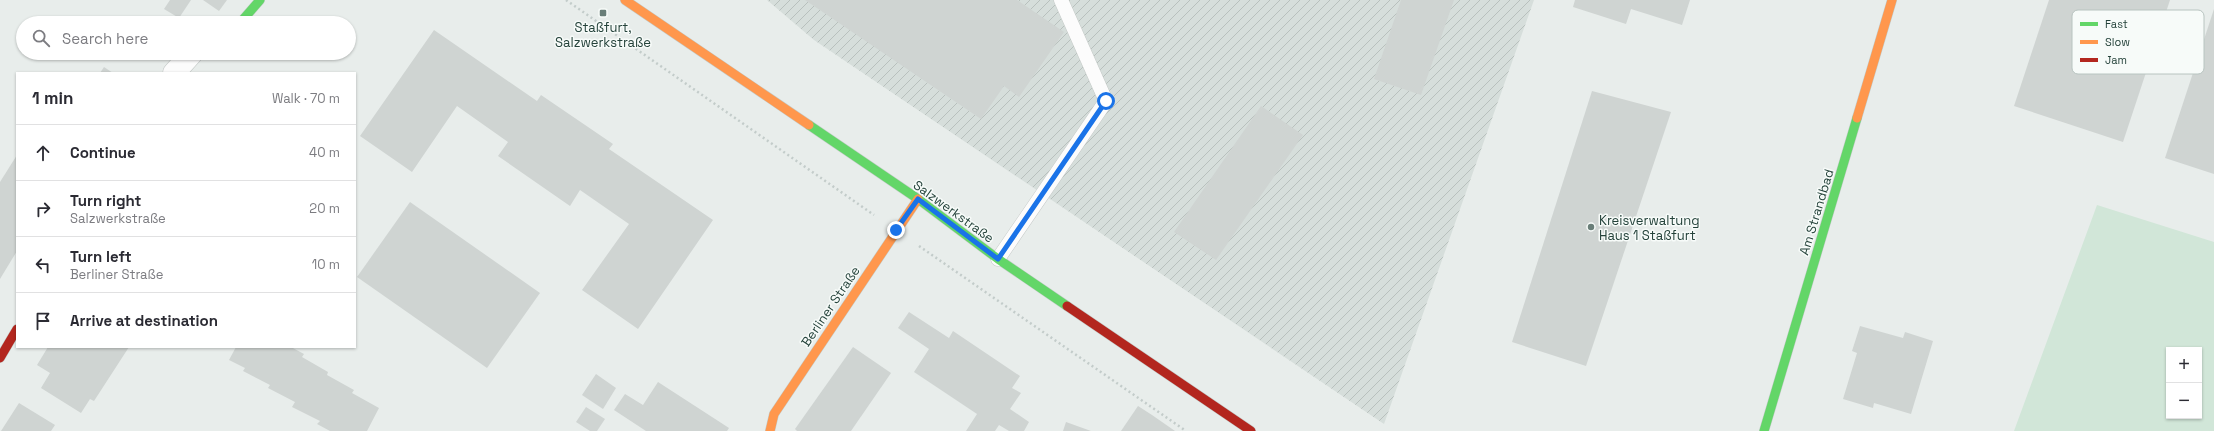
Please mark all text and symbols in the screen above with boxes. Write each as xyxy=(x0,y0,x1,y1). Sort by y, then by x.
marker: Staßfurt, Salzwerkstraße xyxy=(598,8,608,18)
legend xyxy=(2072,10,2204,74)
search box xyxy=(16,16,356,60)
text: Fast xyxy=(2105,17,2128,31)
place label: Staßfurt, Salzwerkstraße xyxy=(555,19,651,51)
icon: search xyxy=(30,27,52,49)
text: Search here xyxy=(62,29,148,48)
text: Slow xyxy=(2105,35,2130,49)
text: Jam xyxy=(2105,53,2127,67)
text: 1 min xyxy=(32,87,74,109)
text: Walk · 70 m xyxy=(272,90,340,107)
route start xyxy=(1097,92,1115,110)
icon: ahead xyxy=(32,142,54,164)
text: Continue xyxy=(70,143,136,162)
text: 40 m xyxy=(309,144,340,161)
street label: Am Strandbad xyxy=(1795,167,1838,257)
street label: Salzwerkstraße xyxy=(910,176,997,246)
text: Turn right xyxy=(70,191,141,210)
icon: right xyxy=(32,198,54,220)
text: 20 m xyxy=(309,200,340,217)
text: Salzwerkstraße xyxy=(70,210,166,227)
place label: Kreisverwaltung Haus 1 Staßfurt xyxy=(1599,212,1700,244)
route end xyxy=(887,221,905,239)
marker: Kreisverwaltung Haus 1 Staßfurt xyxy=(1586,222,1596,232)
text: Turn left xyxy=(70,247,132,266)
icon: left xyxy=(32,254,54,276)
text: 10 m xyxy=(312,256,340,273)
street label: Berliner Straße xyxy=(797,263,864,350)
text: Berliner Straße xyxy=(70,266,163,283)
icon: arrive xyxy=(32,310,54,332)
text: Arrive at destination xyxy=(70,311,218,330)
map controls xyxy=(2166,347,2202,419)
button: + xyxy=(2166,347,2202,383)
button: − xyxy=(2166,383,2202,419)

